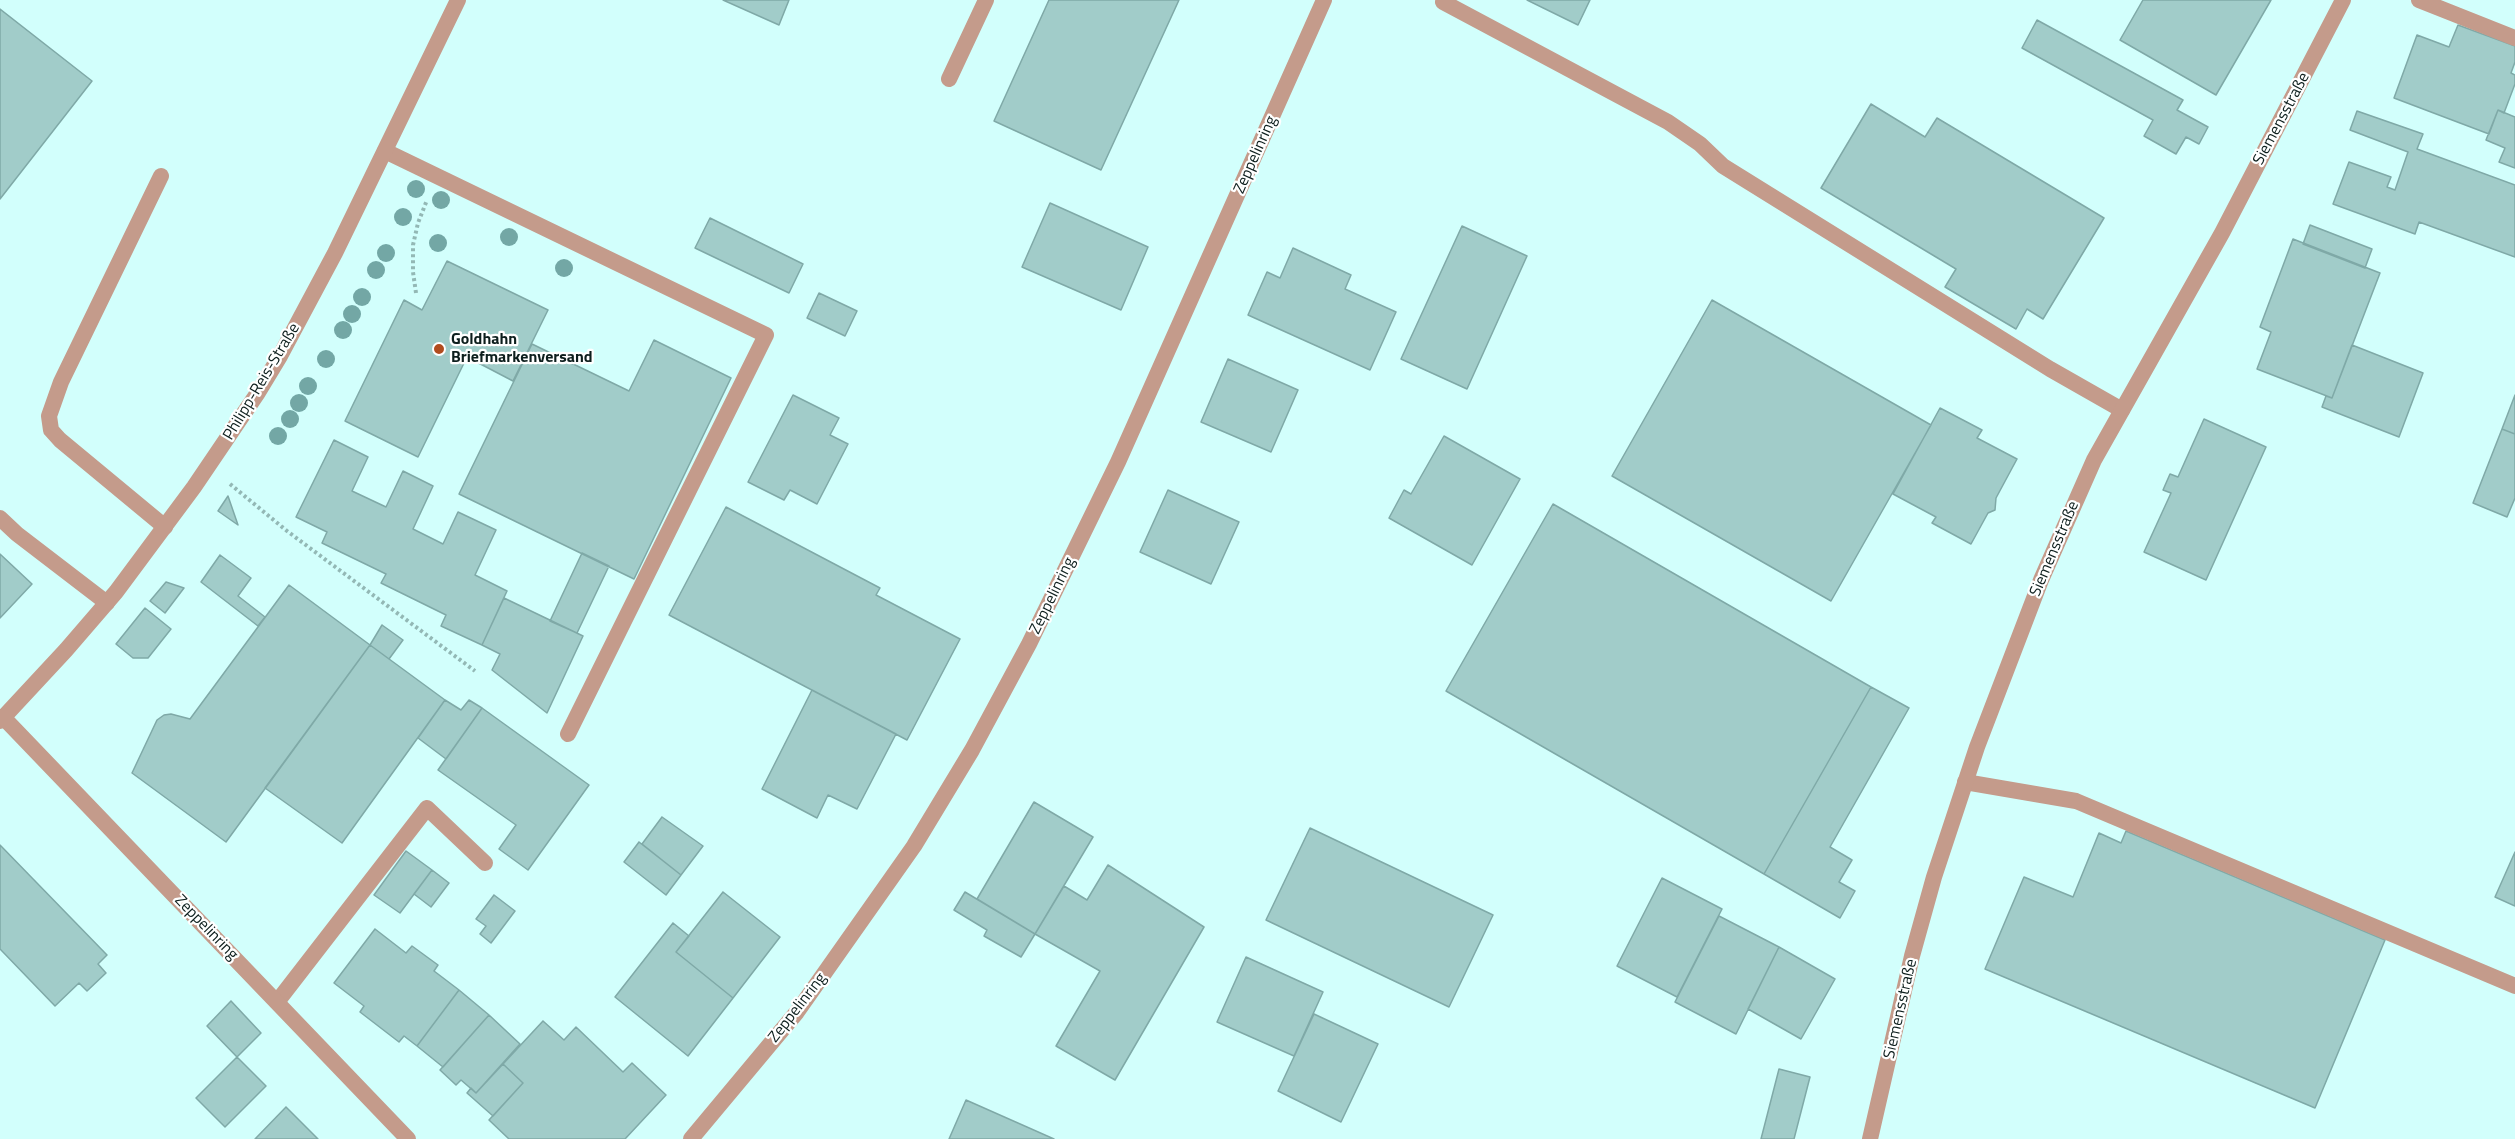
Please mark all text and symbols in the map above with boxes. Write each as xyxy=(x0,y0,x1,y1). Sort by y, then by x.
street label: Siemensstraße xyxy=(2250,70,2314,168)
street label: Zeppelinring xyxy=(1230,113,1282,197)
street label: Philipp-Reis-Straße xyxy=(220,320,304,444)
place label: Goldhahn Briefmarkenversand xyxy=(451,330,593,368)
marker: Goldhahn Briefmarkenversand xyxy=(432,342,446,356)
street label: Siemensstraße xyxy=(2026,498,2084,600)
street label: Zeppelinring xyxy=(1026,554,1080,638)
street label: Zeppelinring xyxy=(170,891,242,965)
street label: Siemensstraße xyxy=(1880,957,1922,1061)
street label: Zeppelinring xyxy=(765,969,831,1047)

